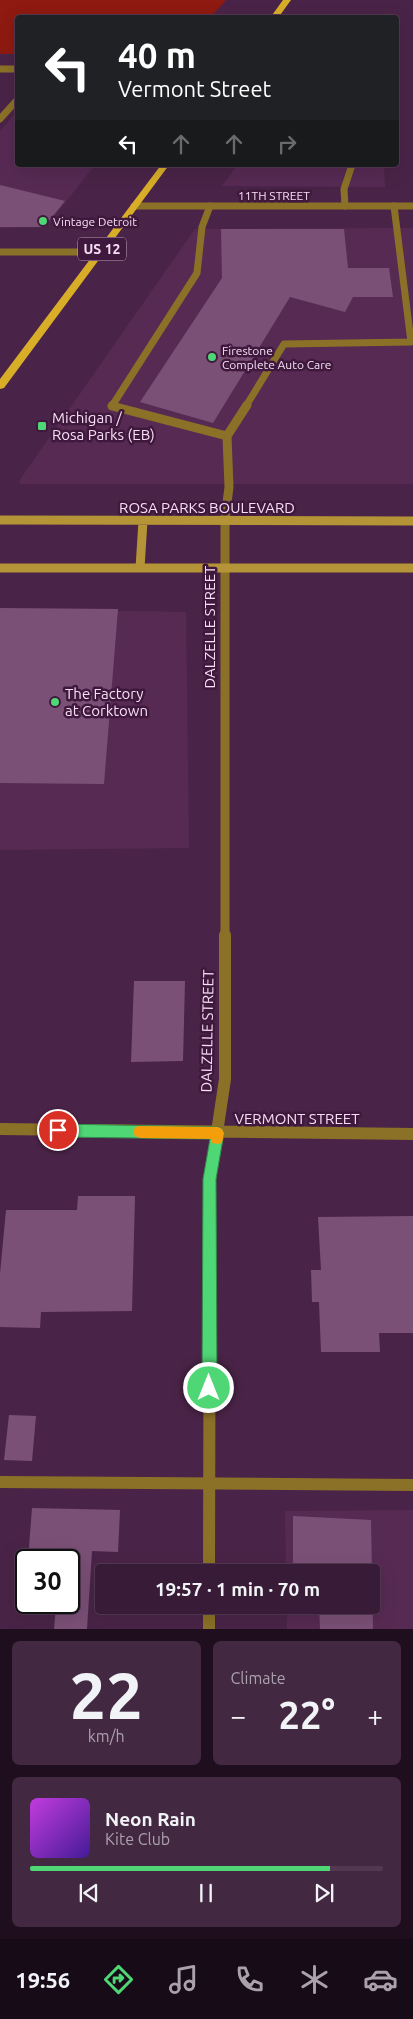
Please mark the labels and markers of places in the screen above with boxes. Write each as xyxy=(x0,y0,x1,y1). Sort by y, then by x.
marker: Vintage Detroit xyxy=(37,215,49,227)
place label: Vintage Detroit xyxy=(53,215,137,228)
place label: Firestone Complete Auto Care xyxy=(222,344,331,371)
marker: Firestone Complete Auto Care xyxy=(206,351,218,363)
place label: Michigan / Rosa Parks (EB) xyxy=(52,409,155,443)
marker: Michigan / Rosa Parks (EB) xyxy=(36,420,48,432)
place label: The Factory at Corktown xyxy=(65,685,148,719)
marker: The Factory at Corktown xyxy=(49,696,61,708)
pin xyxy=(37,1109,79,1151)

